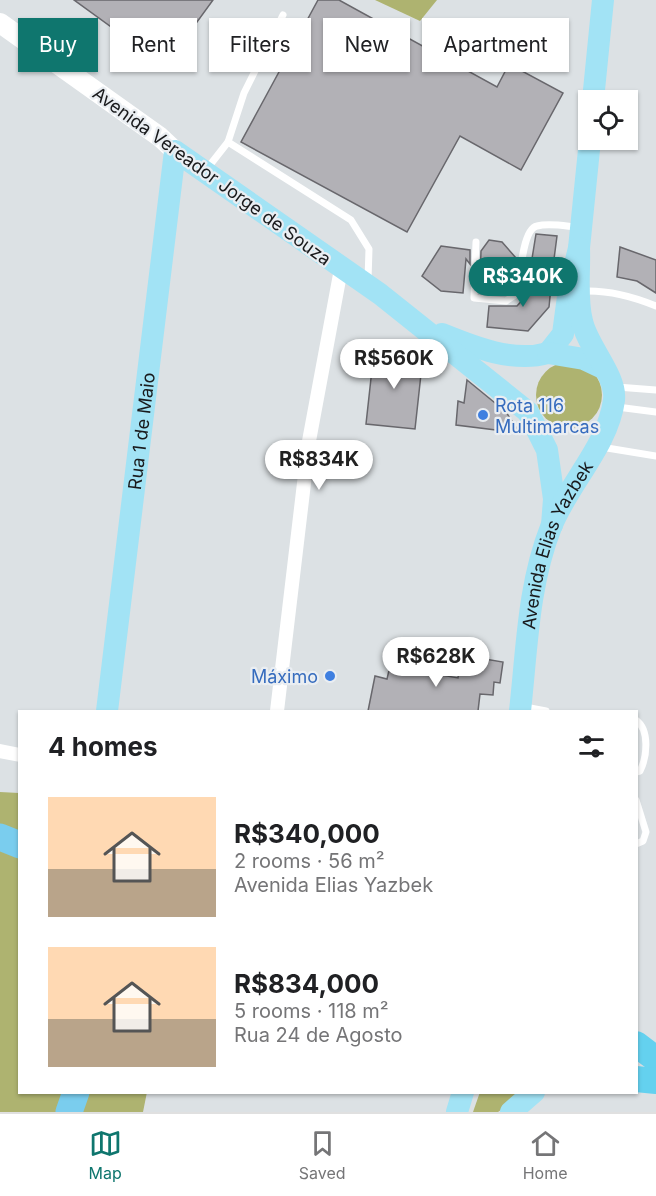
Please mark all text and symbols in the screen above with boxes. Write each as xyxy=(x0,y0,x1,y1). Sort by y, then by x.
chip: Buy xyxy=(18,18,98,72)
chip: Rent xyxy=(110,18,197,72)
chip: Filters xyxy=(209,18,311,72)
chip: New xyxy=(323,18,410,72)
chip: Apartment xyxy=(422,18,569,72)
street label: Avenida Vereador Jorge de Souza xyxy=(89,82,335,270)
map controls xyxy=(578,90,638,150)
button: locate xyxy=(578,90,638,150)
pin: R$340K xyxy=(474,257,572,308)
text: R$340K xyxy=(483,264,563,288)
pin: R$560K xyxy=(345,339,443,390)
text: R$560K xyxy=(354,346,434,370)
street label: Rua 1 de Maio xyxy=(123,371,159,491)
place label: Rota 116 Multimarcas xyxy=(495,395,599,437)
marker: Rota 116 Multimarcas xyxy=(476,408,490,422)
pin: R$834K xyxy=(270,440,368,491)
text: R$834K xyxy=(279,447,359,471)
street label: Avenida Elias Yazbek xyxy=(518,457,597,630)
pin: R$628K xyxy=(387,637,485,688)
text: R$628K xyxy=(396,644,476,668)
place label: Máximo xyxy=(251,666,318,687)
marker: Máximo xyxy=(323,669,337,683)
icon: filters xyxy=(575,730,608,763)
text: 4 homes xyxy=(48,731,158,762)
text: R$340,000 xyxy=(234,818,380,849)
icon: home xyxy=(96,821,168,893)
text: 2 rooms · 56 m² xyxy=(234,849,385,873)
text: Avenida Elias Yazbek xyxy=(234,873,433,897)
text: R$834,000 xyxy=(234,968,379,999)
icon: home xyxy=(96,971,168,1043)
text: 5 rooms · 118 m² xyxy=(234,999,389,1023)
text: Rua 24 de Agosto xyxy=(234,1023,402,1047)
tab: Map xyxy=(89,1127,122,1183)
tab: Saved xyxy=(299,1127,346,1183)
tab: Home xyxy=(523,1127,567,1183)

